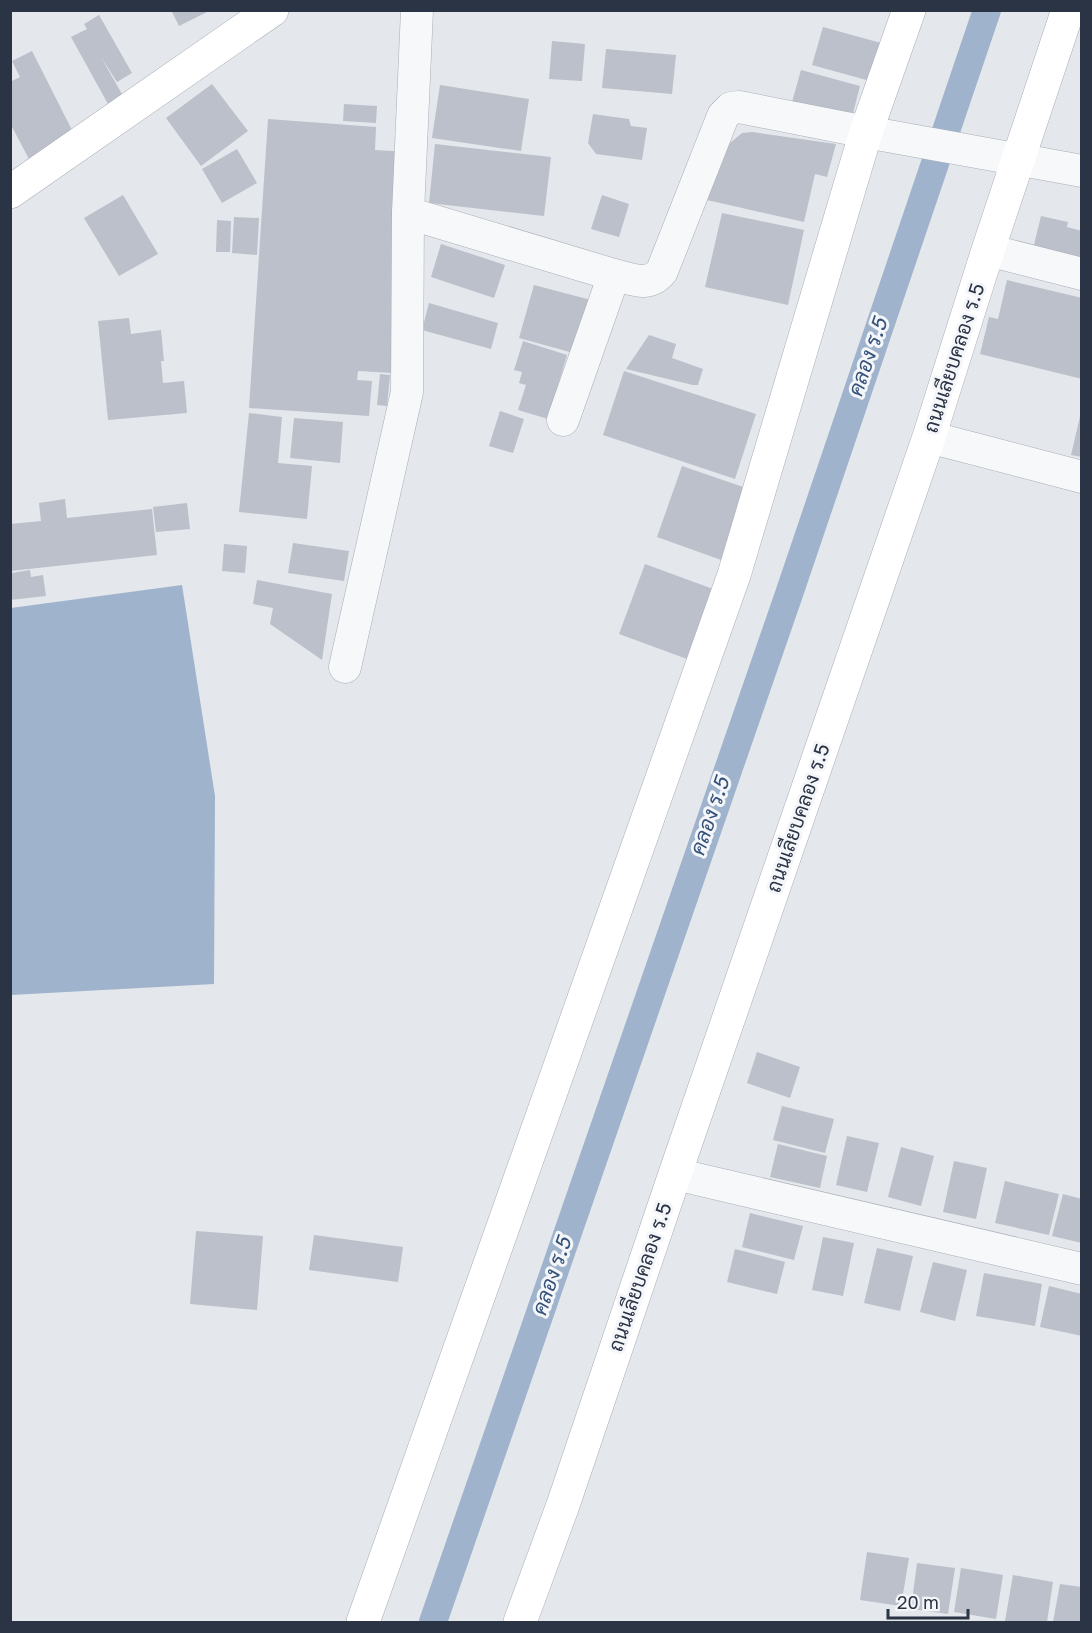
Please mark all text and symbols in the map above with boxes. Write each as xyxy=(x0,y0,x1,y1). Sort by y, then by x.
street label: ถนนเลียบคลอง ร.5 xyxy=(918,280,989,436)
water label: คลอง ร.5 xyxy=(842,313,893,399)
street label: ถนนเลียบคลอง ร.5 xyxy=(760,740,834,895)
water label: คลอง ร.5 xyxy=(684,772,735,858)
street label: ถนนเลียบคลอง ร.5 xyxy=(602,1199,676,1354)
water label: คลอง ร.5 xyxy=(526,1232,577,1318)
scale bar xyxy=(888,1582,968,1620)
text: 20 m xyxy=(897,1591,939,1613)

